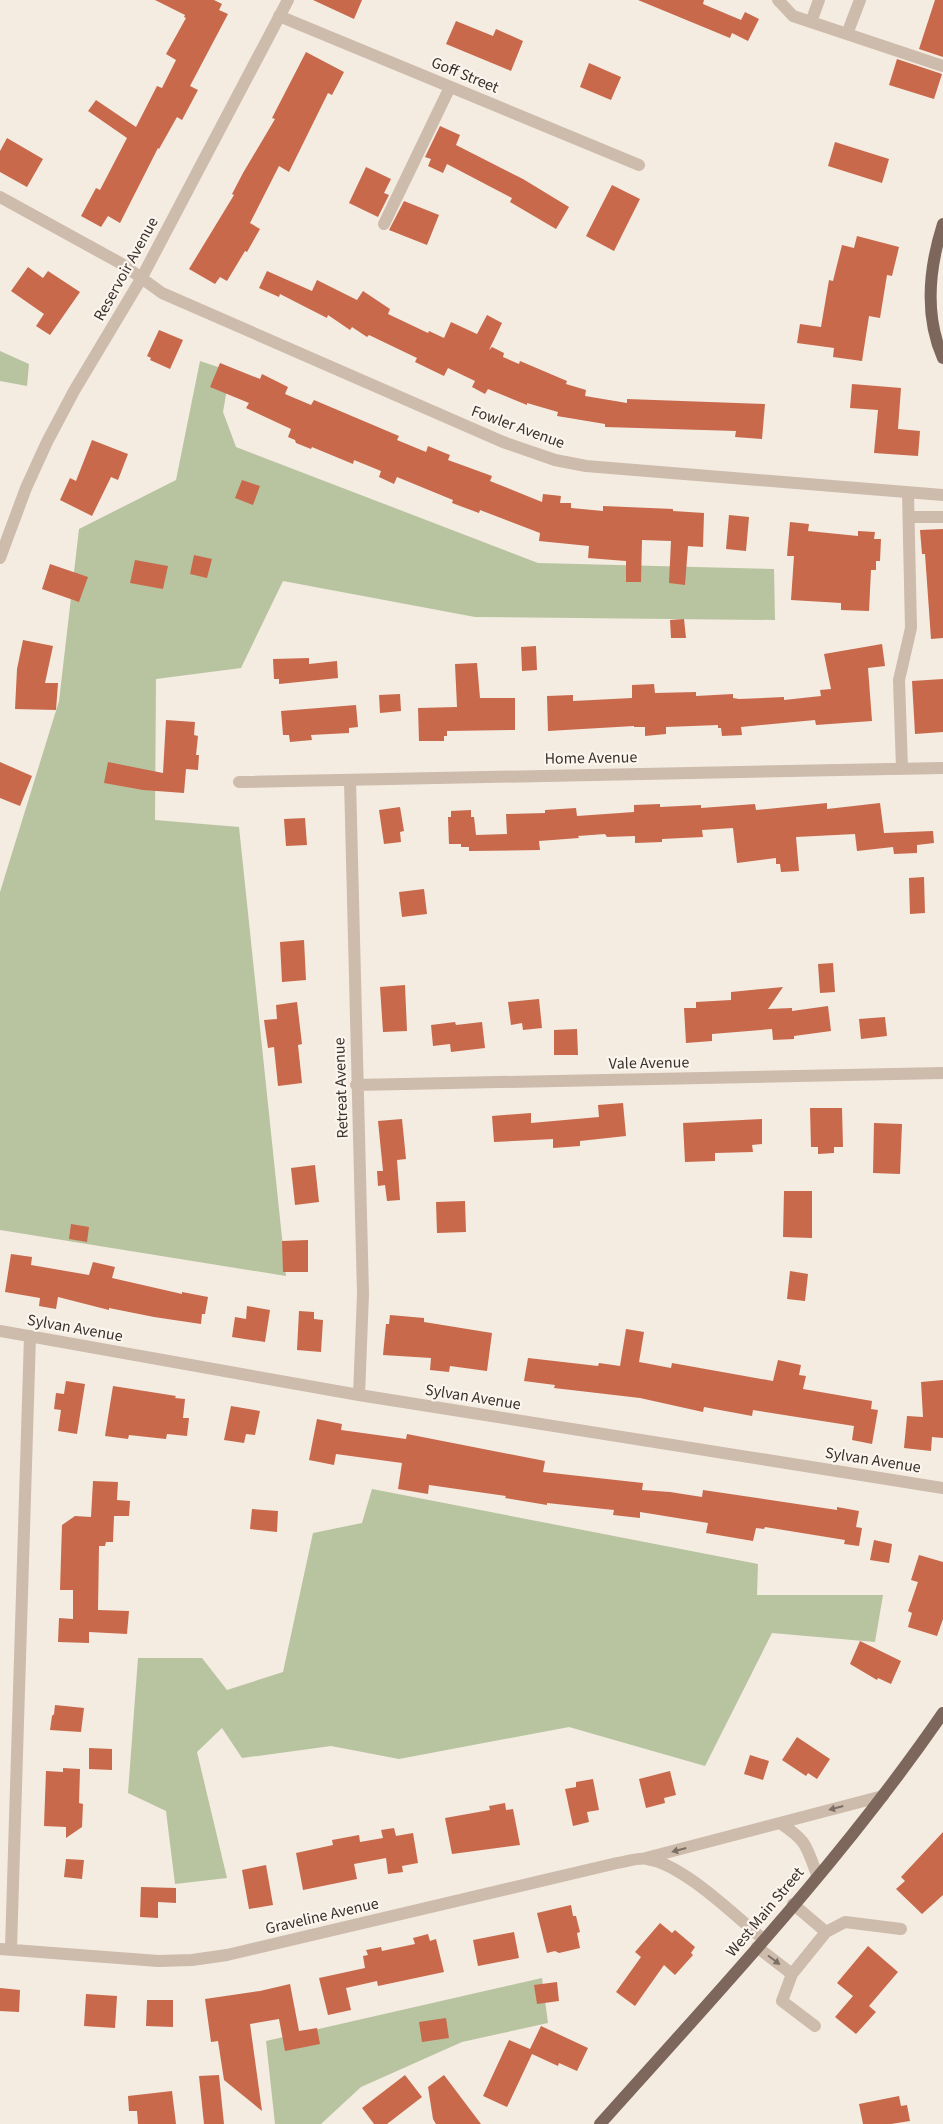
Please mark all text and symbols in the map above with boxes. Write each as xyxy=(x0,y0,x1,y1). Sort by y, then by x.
street label: Goff Street xyxy=(428,51,503,99)
street label: Reservoir Avenue xyxy=(88,213,164,325)
street label: Fowler Avenue xyxy=(468,400,568,454)
street label: Home Avenue xyxy=(544,746,638,770)
street label: Retreat Avenue xyxy=(328,1037,354,1139)
street label: Vale Avenue xyxy=(609,1051,689,1075)
street label: Sylvan Avenue xyxy=(26,1309,125,1347)
street label: Sylvan Avenue xyxy=(424,1379,522,1415)
street label: Sylvan Avenue xyxy=(824,1442,922,1478)
one-way arrow xyxy=(829,1805,844,1813)
one-way arrow xyxy=(671,1846,686,1854)
street label: West Main Street xyxy=(721,1862,810,1962)
street label: Graveline Avenue xyxy=(263,1892,381,1940)
one-way arrow xyxy=(767,1955,780,1966)

